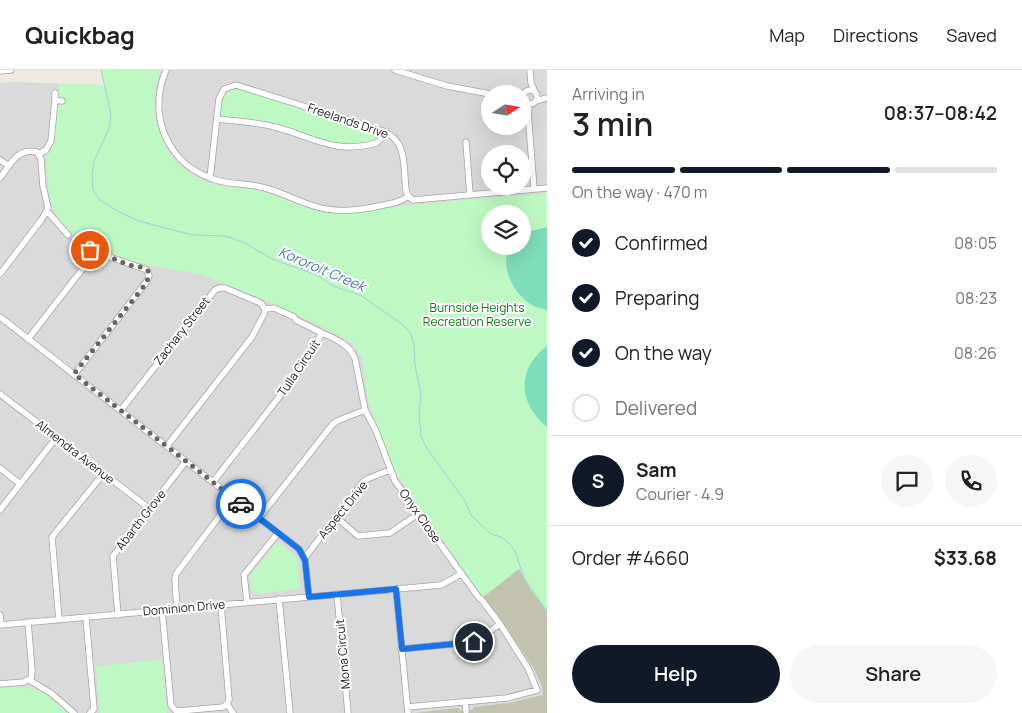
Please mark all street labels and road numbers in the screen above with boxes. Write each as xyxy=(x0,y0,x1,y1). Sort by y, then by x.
street label: Freelands Drive xyxy=(305,99,391,142)
street label: Zachary Street xyxy=(149,293,214,369)
street label: Tulla Circuit xyxy=(273,336,324,400)
street label: Almendra Avenue xyxy=(32,415,118,488)
street label: Aspect Drive xyxy=(314,477,371,542)
street label: Onyx Close xyxy=(396,485,445,546)
street label: Abarth Grove xyxy=(112,486,170,553)
street label: Dominion Drive xyxy=(142,595,226,620)
street label: Mona Circuit xyxy=(331,618,354,690)

